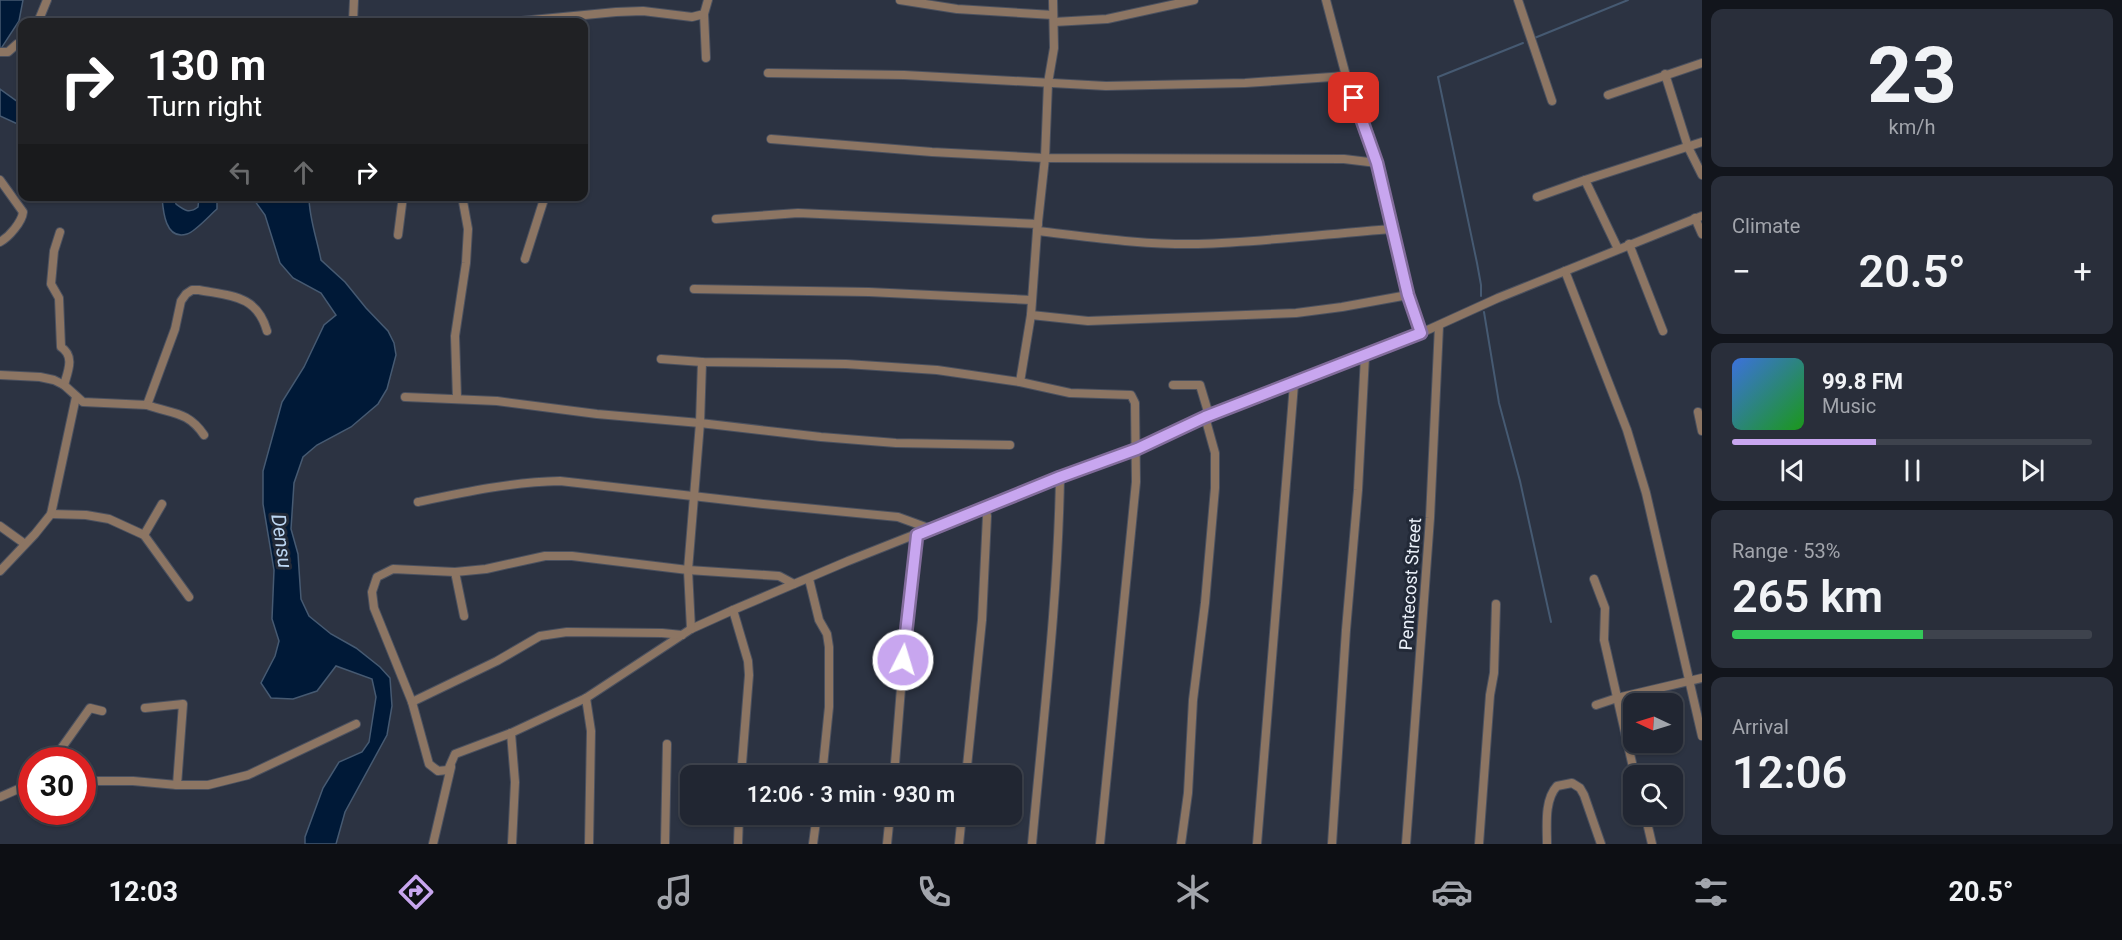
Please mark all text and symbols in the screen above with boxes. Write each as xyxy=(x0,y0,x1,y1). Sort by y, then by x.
text: 23 xyxy=(1867,30,1957,121)
text: 130 m xyxy=(147,41,266,90)
icon: right xyxy=(48,42,126,120)
pin xyxy=(1328,72,1379,123)
icon: arrive xyxy=(1337,81,1370,114)
text: Turn right xyxy=(147,91,262,123)
text: km/h xyxy=(1889,115,1935,139)
icon: left xyxy=(224,156,257,189)
icon: ahead xyxy=(287,156,320,189)
icon: right xyxy=(350,156,383,189)
text: Climate xyxy=(1732,214,1800,238)
text: 20.5° xyxy=(1858,245,1966,298)
text: − xyxy=(1732,252,1751,291)
text: + xyxy=(2073,252,2092,291)
text: 99.8 FM xyxy=(1822,369,1903,394)
text: Music xyxy=(1822,394,1876,418)
icon: previous xyxy=(1776,454,1809,487)
icon: pause xyxy=(1896,454,1929,487)
icon: next xyxy=(2016,454,2049,487)
water label: Densu xyxy=(266,512,298,570)
street label: Pentecost Street xyxy=(1395,517,1425,651)
text: Range · 53% xyxy=(1732,539,1840,563)
text: 265 km xyxy=(1732,570,1883,623)
position arrow xyxy=(871,628,935,692)
north arrow xyxy=(1623,693,1683,753)
map controls xyxy=(1623,693,1683,825)
text: Arrival xyxy=(1732,715,1789,739)
text: 12:06 xyxy=(1732,746,1847,799)
speed limit sign: 30 xyxy=(18,747,96,825)
button: search xyxy=(1623,765,1683,825)
text: 12:06 · 3 min · 930 m xyxy=(747,782,955,807)
icon: directions xyxy=(395,871,437,913)
icon: music xyxy=(654,871,696,913)
icon: phone xyxy=(913,871,955,913)
icon: climate xyxy=(1172,871,1214,913)
icon: car xyxy=(1431,871,1473,913)
icon: filters xyxy=(1690,871,1732,913)
text: 12:03 xyxy=(108,876,178,908)
text: 20.5° xyxy=(1949,876,2013,908)

